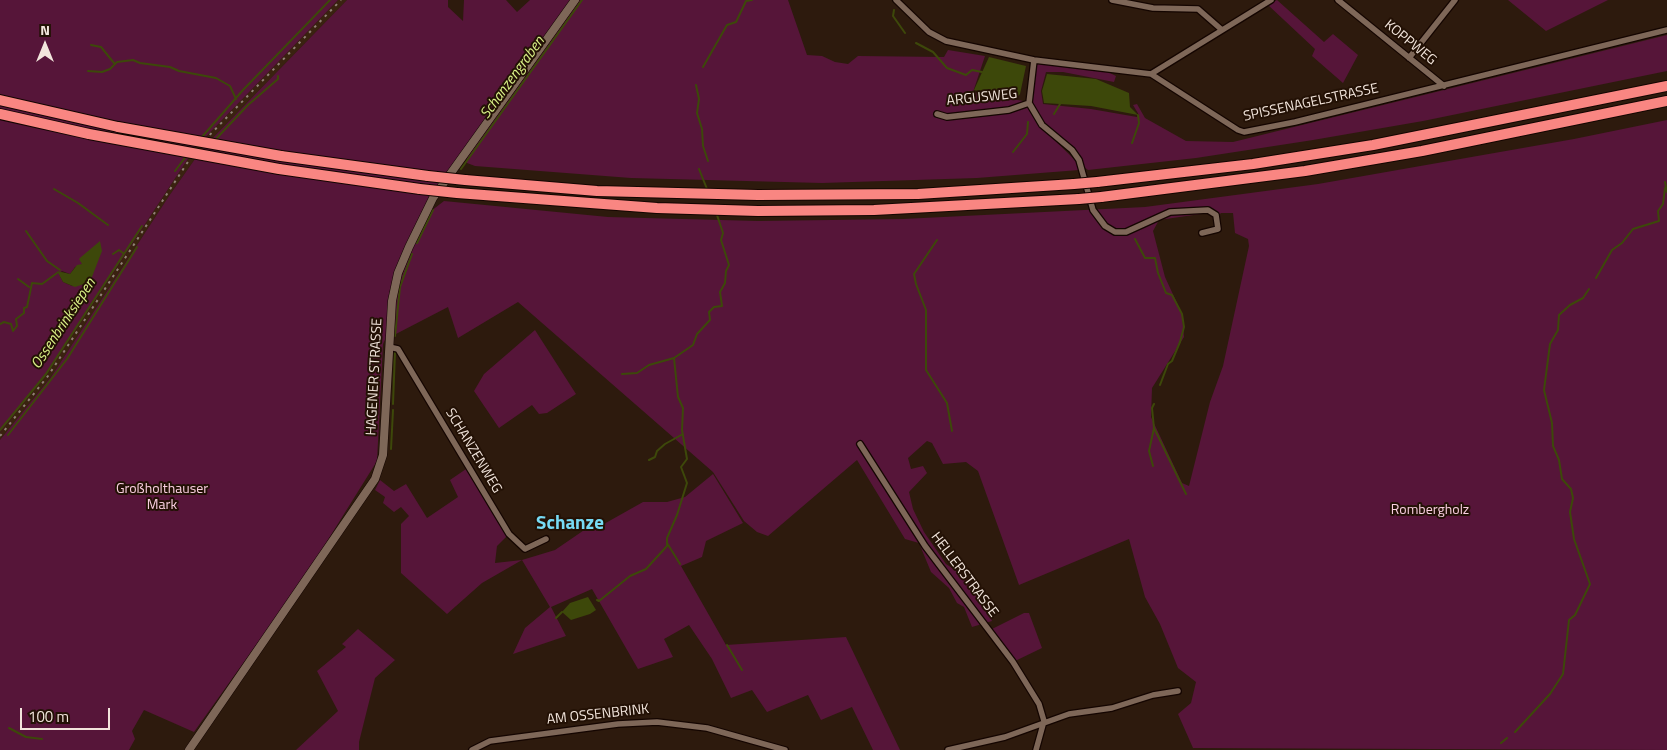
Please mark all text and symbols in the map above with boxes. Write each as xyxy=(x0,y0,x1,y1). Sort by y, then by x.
street label: KOPPWEG xyxy=(1381,17,1439,69)
text: N xyxy=(40,19,50,40)
north arrow xyxy=(20,20,70,70)
water label: Schanzengraben xyxy=(477,33,549,123)
street label: SPISSENAGELSTRASSE xyxy=(1242,80,1380,126)
street label: ARGUSWEG xyxy=(946,86,1018,110)
water label: Ossenbrinksiepen xyxy=(28,275,100,373)
street label: HAGENER STRASSE xyxy=(364,318,386,436)
street label: SCHANZENWEG xyxy=(441,406,505,496)
park label: Großholthauser Mark xyxy=(116,482,208,514)
park label: Rombergholz xyxy=(1391,503,1469,519)
district label: Schanze xyxy=(536,513,604,535)
street label: HELLERSTRASSE xyxy=(927,529,1001,621)
scale bar xyxy=(22,698,112,730)
street label: AM OSSENBRINK xyxy=(546,701,650,729)
text: 100 m xyxy=(28,705,69,728)

